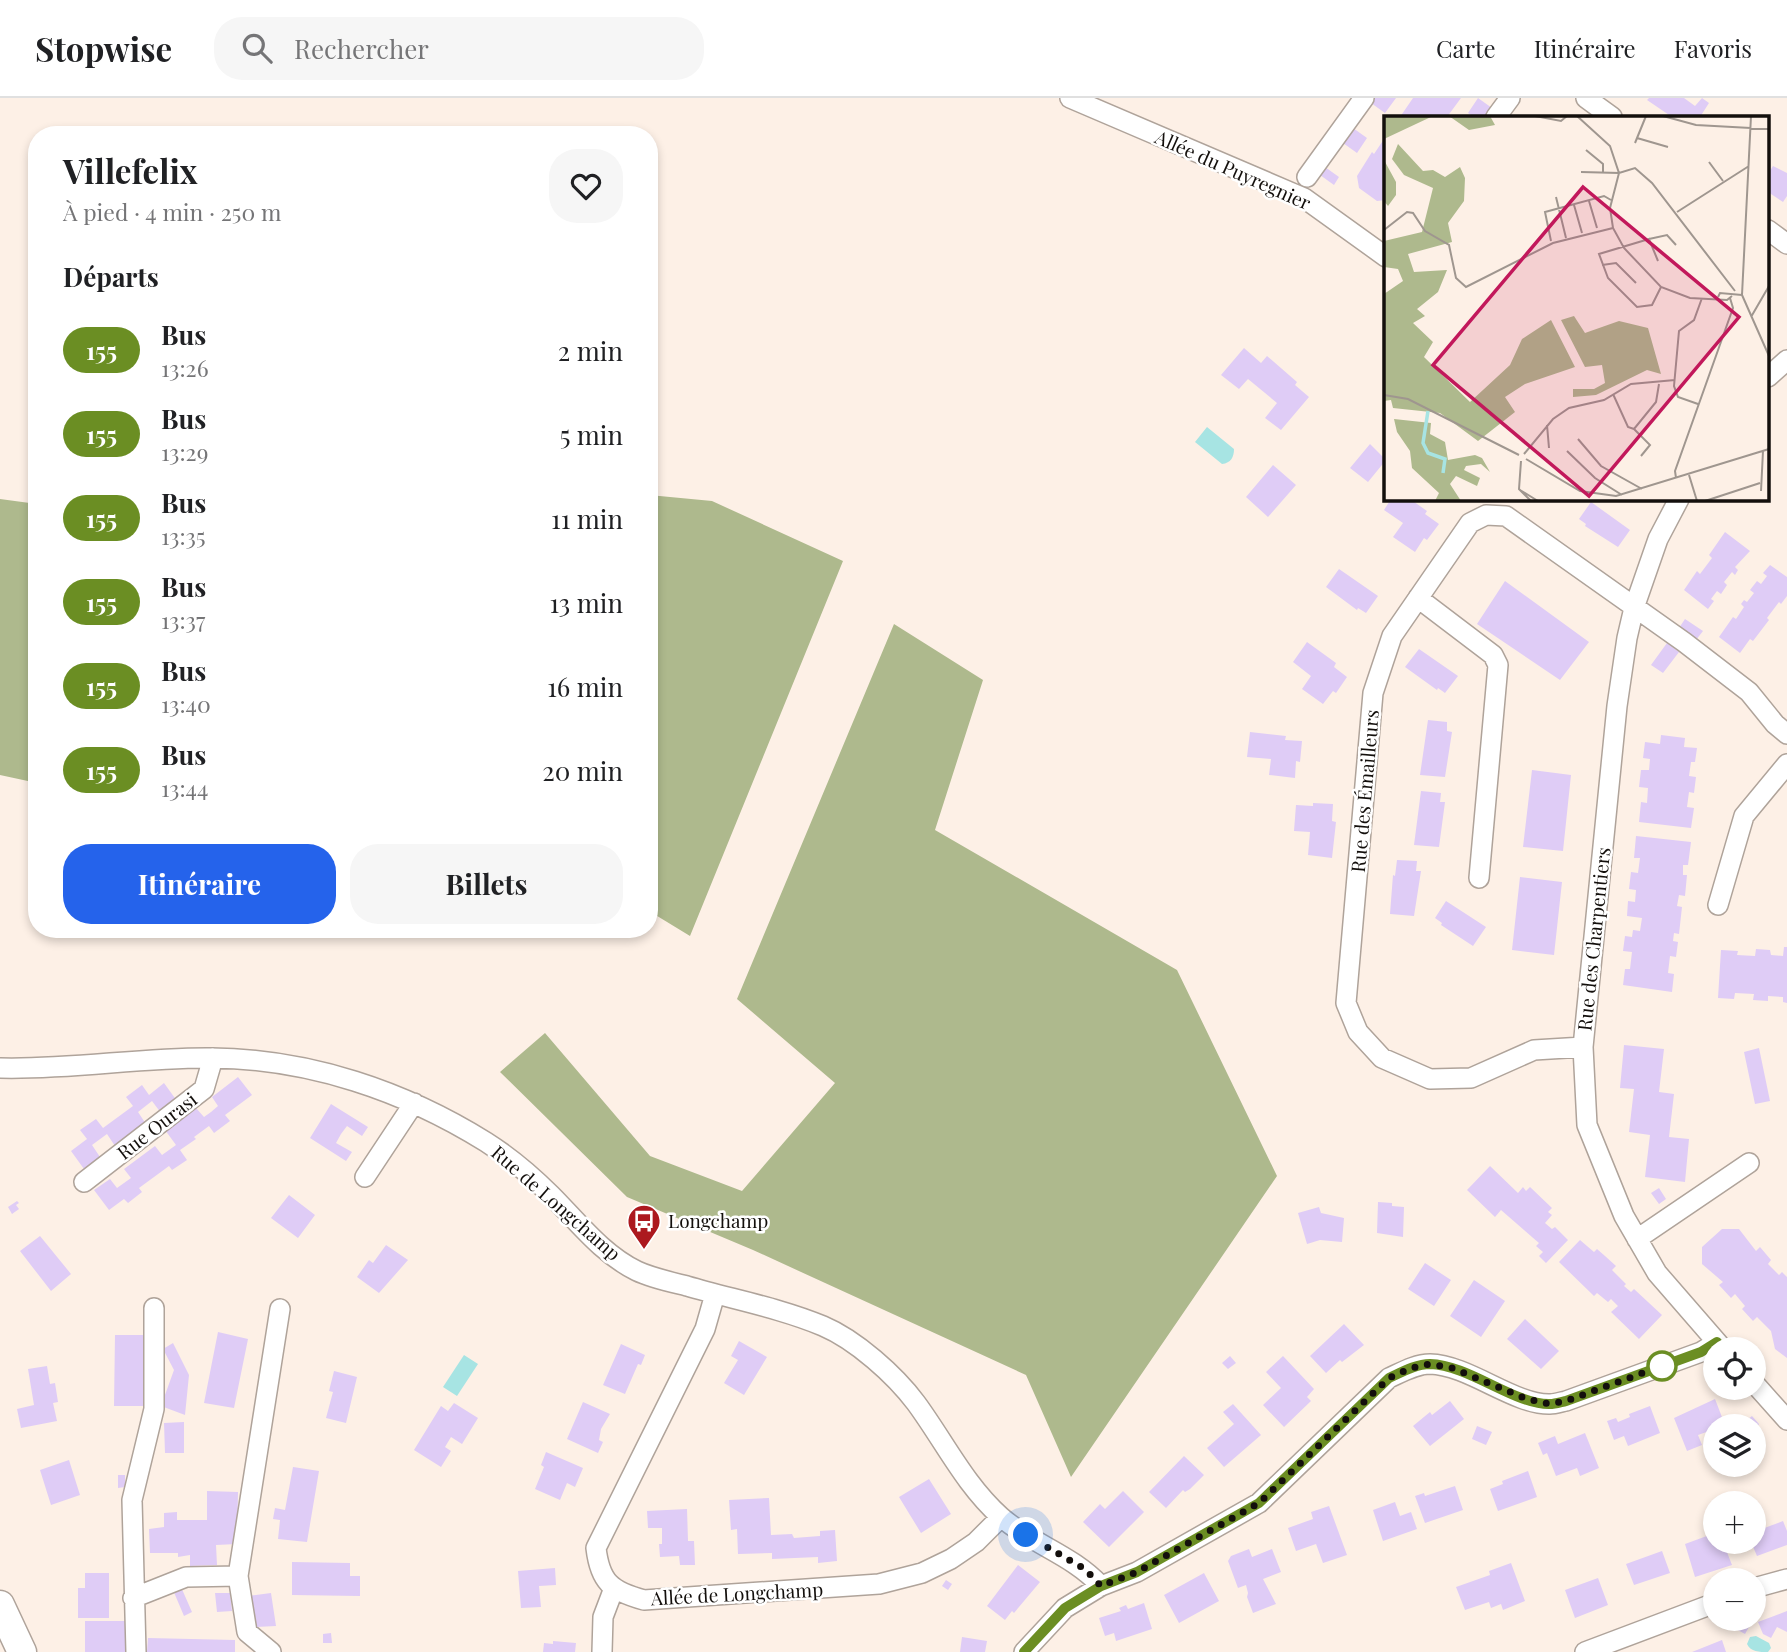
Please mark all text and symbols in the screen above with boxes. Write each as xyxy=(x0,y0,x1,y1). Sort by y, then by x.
search box xyxy=(214,17,704,80)
text: Stopwise xyxy=(35,26,172,70)
icon: search xyxy=(238,29,276,67)
text: Rechercher xyxy=(294,31,429,66)
text: Carte xyxy=(1436,32,1496,64)
text: Itinéraire xyxy=(1534,32,1636,64)
text: Favoris xyxy=(1674,32,1752,64)
inset map xyxy=(1384,116,1770,500)
street label: Allée du Puyregnier xyxy=(1151,123,1316,215)
text: Villefelix xyxy=(63,148,198,192)
button: heart xyxy=(549,149,623,223)
text: À pied · 4 min · 250 m xyxy=(63,196,281,227)
text: Départs xyxy=(63,259,159,294)
text: Bus xyxy=(161,317,206,352)
text: 2 min xyxy=(558,333,623,368)
text: 155 xyxy=(86,334,117,366)
text: 13:26 xyxy=(161,352,209,383)
text: Bus xyxy=(161,401,206,436)
text: 5 min xyxy=(560,417,623,452)
text: 155 xyxy=(86,418,117,450)
text: 13:29 xyxy=(161,436,208,467)
text: Bus xyxy=(161,485,206,520)
text: 11 min xyxy=(551,501,623,536)
text: 155 xyxy=(86,502,117,534)
text: 13:35 xyxy=(161,520,206,551)
text: Bus xyxy=(161,569,206,604)
text: 13 min xyxy=(549,585,623,620)
text: 155 xyxy=(86,586,117,618)
text: 13:37 xyxy=(161,604,205,635)
text: Bus xyxy=(161,653,206,688)
text: 16 min xyxy=(547,669,623,704)
text: 155 xyxy=(86,670,117,702)
text: 13:40 xyxy=(161,688,211,719)
street label: Rue des Émailleurs xyxy=(1344,708,1384,873)
text: Bus xyxy=(161,737,206,772)
text: 20 min xyxy=(542,753,623,788)
text: 155 xyxy=(86,754,117,786)
text: 13:44 xyxy=(161,772,208,803)
button: Itinéraire xyxy=(63,844,336,924)
button: Billets xyxy=(350,844,623,924)
street label: Rue des Charpentiers xyxy=(1570,846,1616,1032)
street label: Rue Ourasi xyxy=(111,1086,202,1165)
street label: Rue de Longchamp xyxy=(486,1139,627,1266)
bus stop icon: Longchamp xyxy=(625,1202,663,1251)
place label: Longchamp xyxy=(668,1207,768,1233)
map controls xyxy=(1703,1337,1766,1631)
button: locate xyxy=(1703,1337,1766,1400)
unlabelled marker xyxy=(1647,1351,1677,1381)
button: layers xyxy=(1703,1414,1766,1477)
button: + xyxy=(1703,1491,1766,1554)
your location xyxy=(1008,1517,1043,1552)
button: − xyxy=(1703,1568,1766,1631)
street label: Allée de Longchamp xyxy=(649,1576,824,1611)

